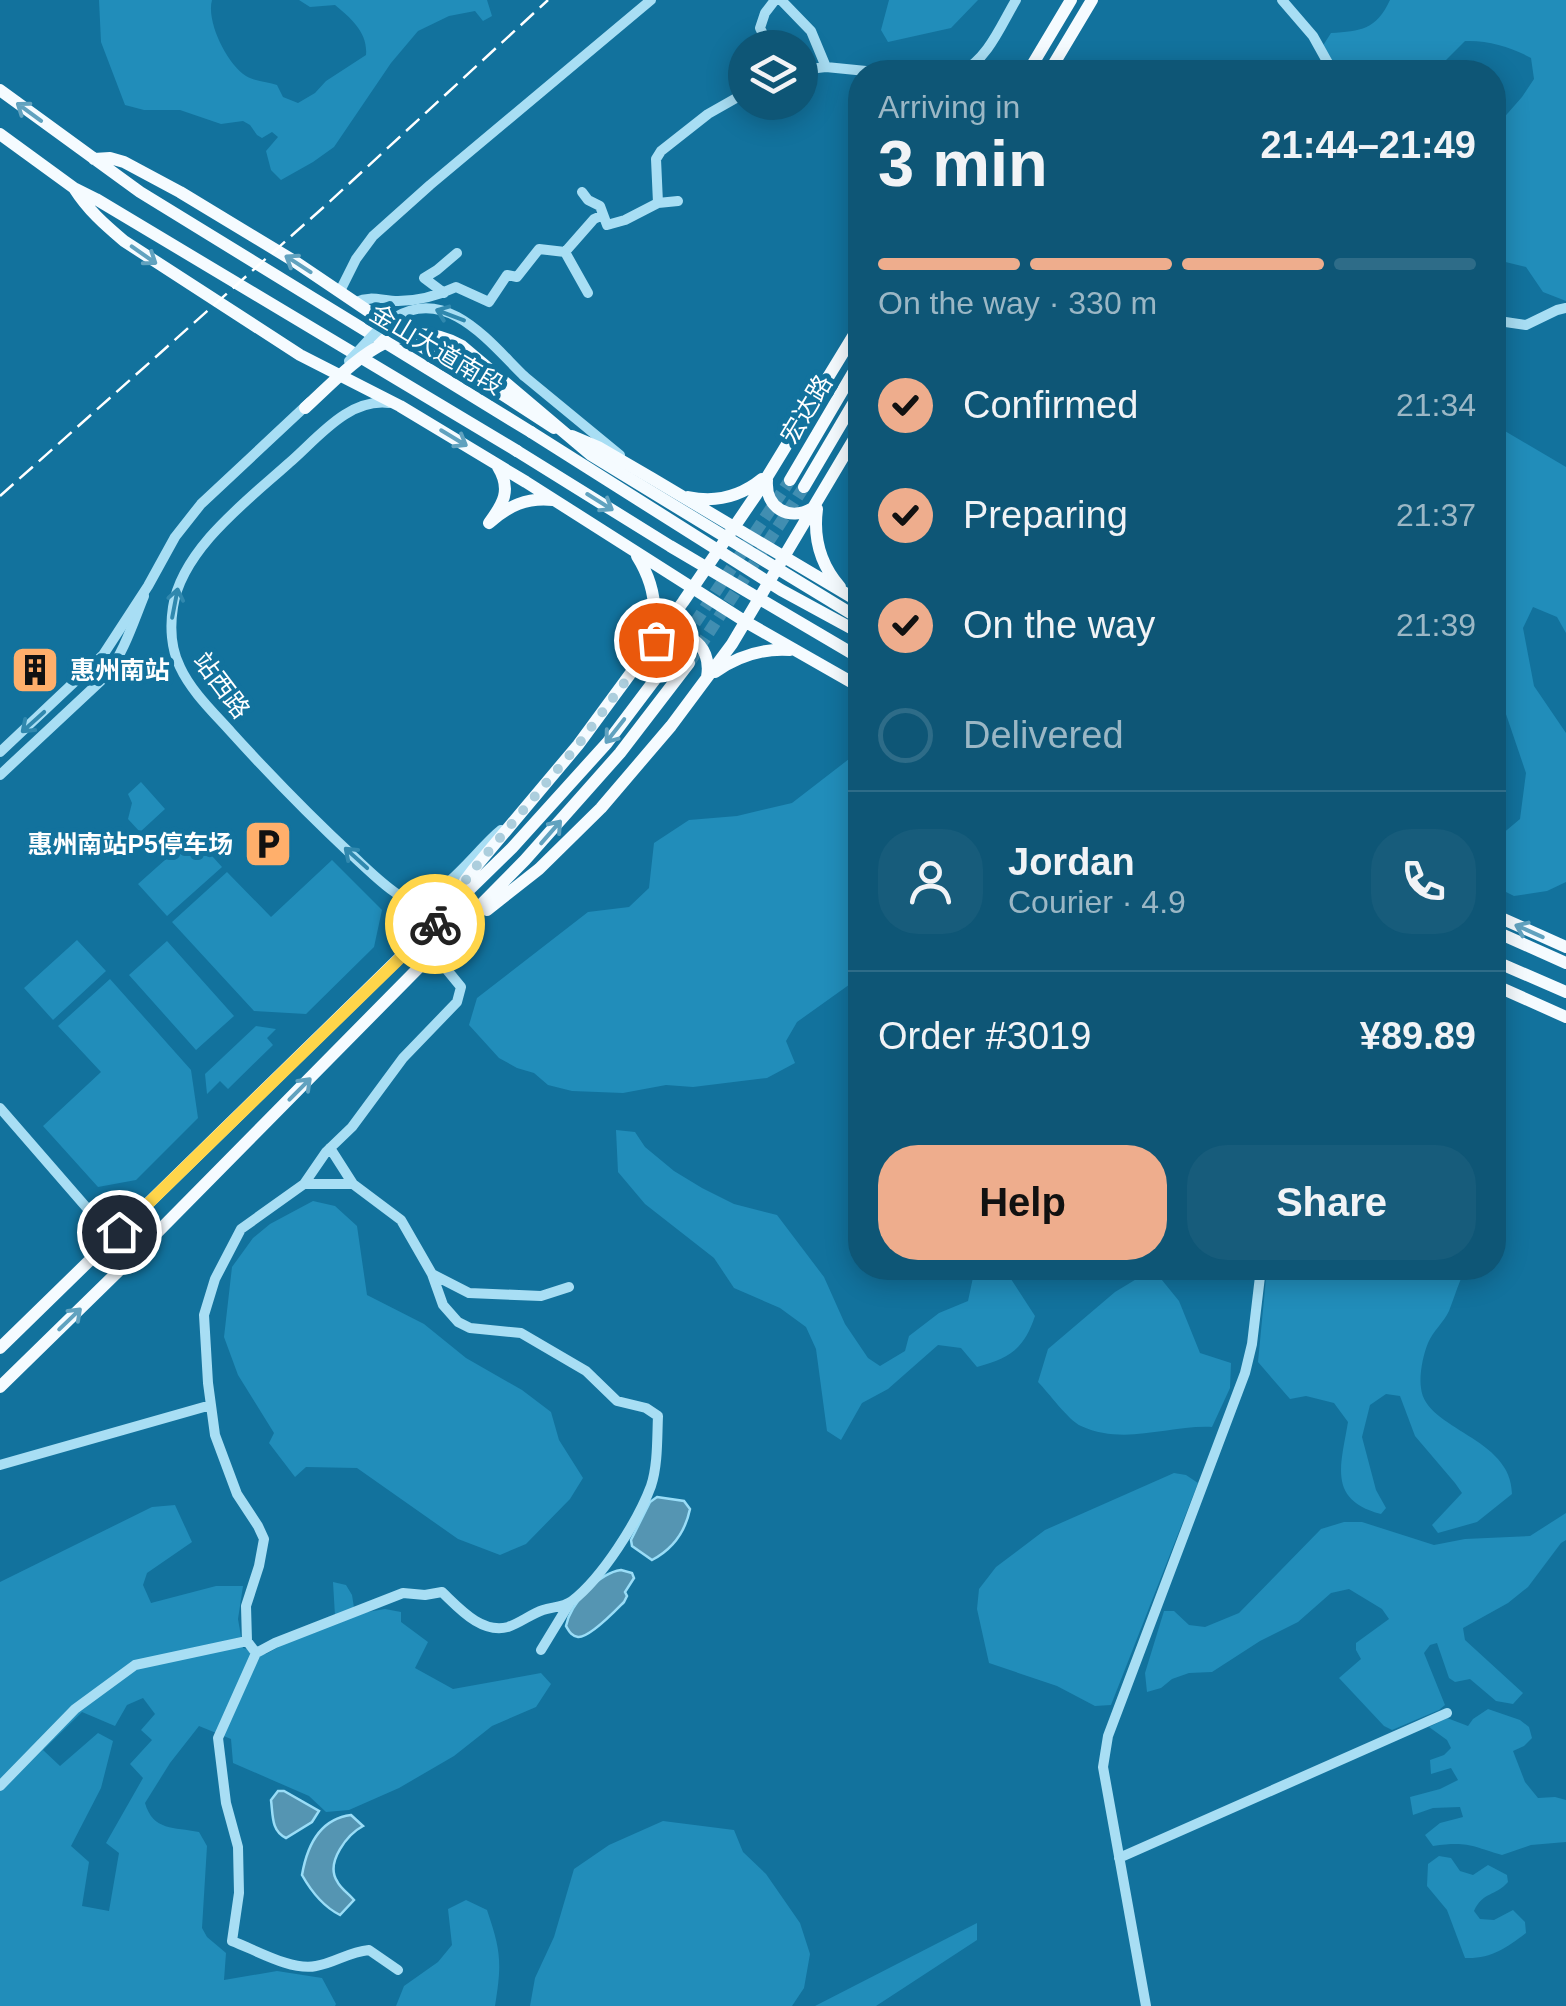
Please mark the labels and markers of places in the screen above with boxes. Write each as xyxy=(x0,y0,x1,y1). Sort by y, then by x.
pin xyxy=(614,598,699,683)
building icon: 惠州南站 xyxy=(9,644,61,696)
place label: 惠州南站 xyxy=(70,656,170,684)
parking icon: 惠州南站P5停车场 xyxy=(242,818,294,870)
place label: 惠州南站P5停车场 xyxy=(27,830,233,858)
pin xyxy=(77,1190,162,1275)

